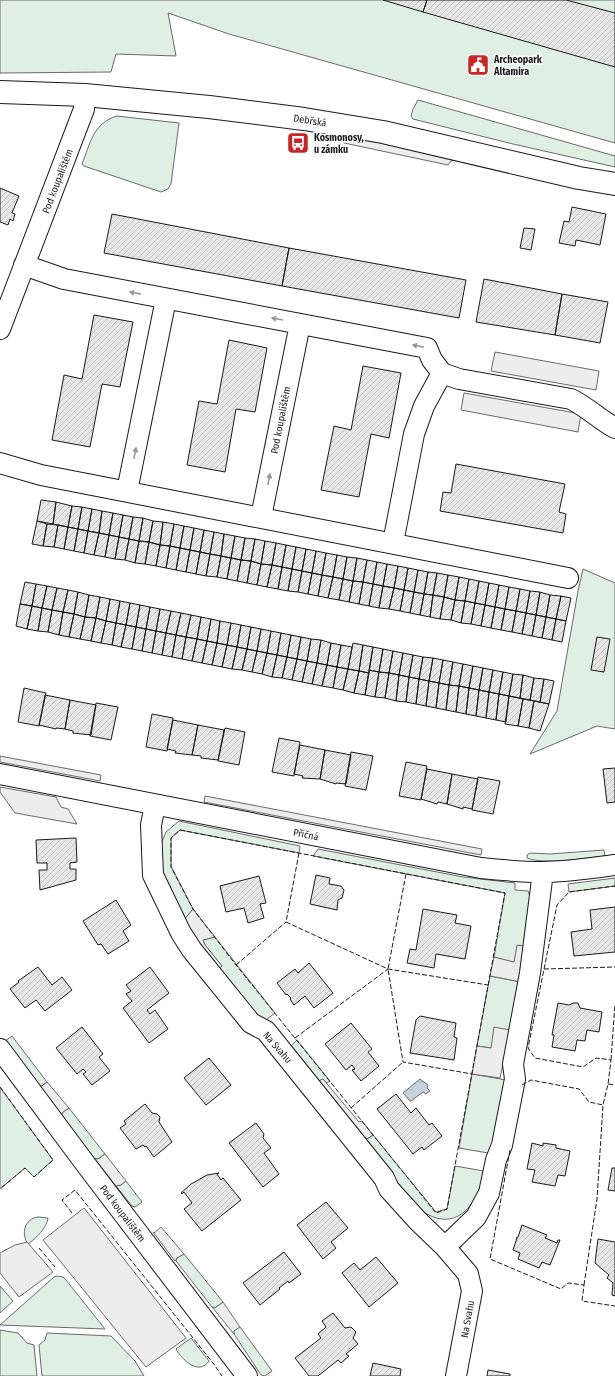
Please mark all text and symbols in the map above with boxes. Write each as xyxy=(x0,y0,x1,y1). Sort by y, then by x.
public building icon: Archeopark Altamira xyxy=(465,52,491,78)
place label: Archeopark Altamira xyxy=(493,54,543,78)
street label: Debřská xyxy=(293,112,327,130)
bus stop icon: Kosmonosy, u zámku xyxy=(285,130,311,156)
place label: Kosmonosy, u zámku xyxy=(314,132,364,156)
street label: Pod koupalištěm xyxy=(40,147,76,215)
one-way arrow xyxy=(129,290,141,296)
one-way arrow xyxy=(271,316,283,322)
one-way arrow xyxy=(412,343,424,349)
street label: Pod koupalištěm xyxy=(269,386,293,455)
one-way arrow xyxy=(132,447,138,459)
one-way arrow xyxy=(266,473,272,485)
street label: Příčná xyxy=(292,826,320,843)
street label: Na Svahu xyxy=(260,1029,294,1066)
street label: Pod koupalištěm xyxy=(97,1183,148,1244)
street label: Na Svahu xyxy=(459,1299,477,1339)

